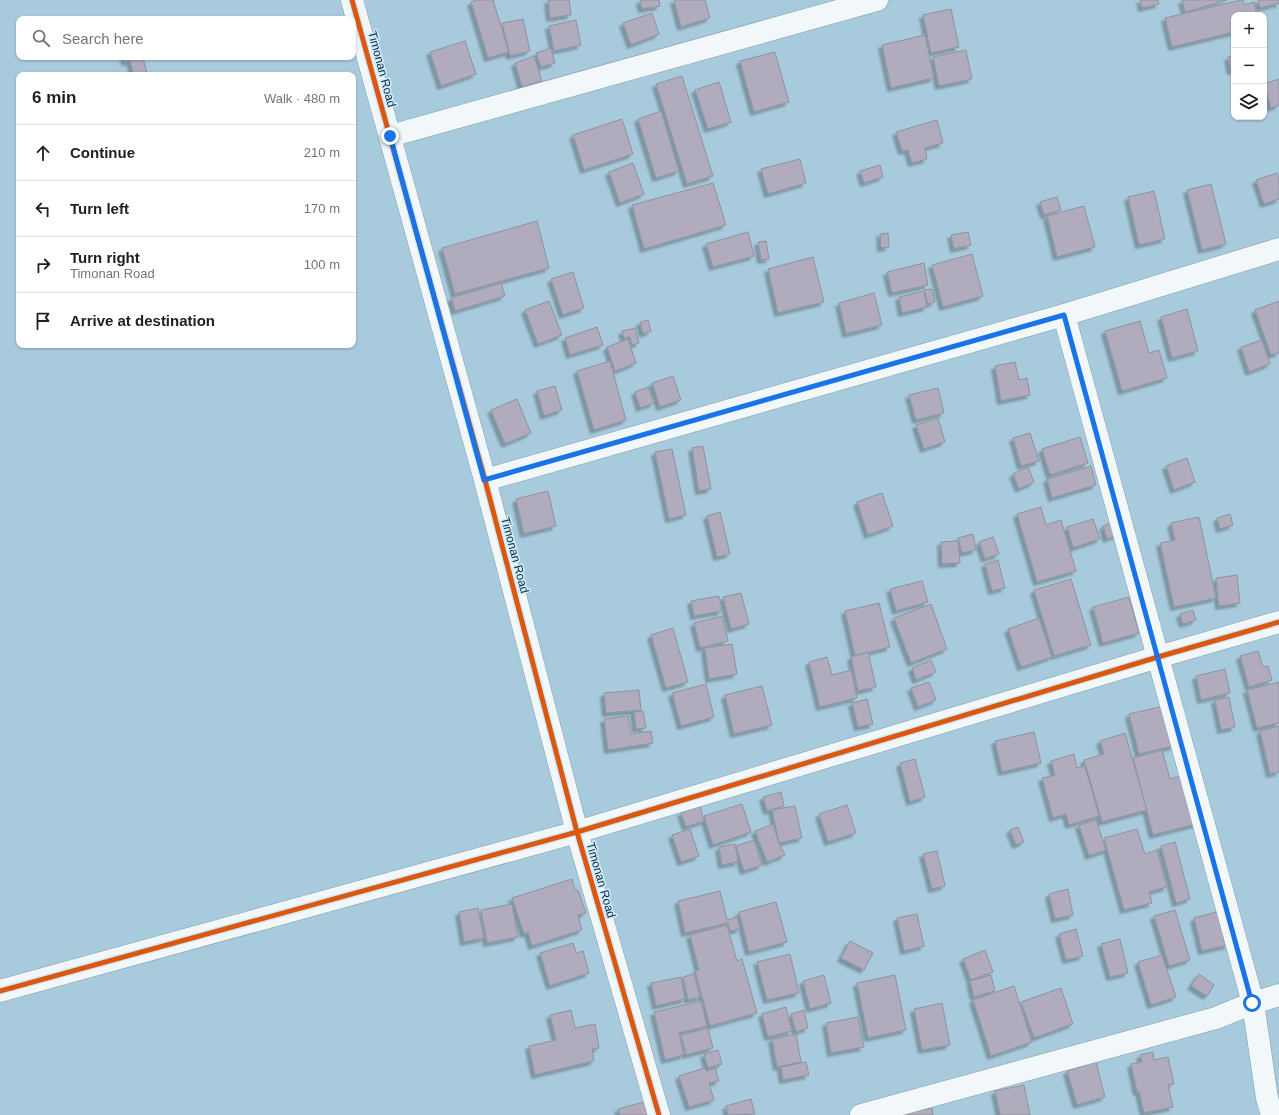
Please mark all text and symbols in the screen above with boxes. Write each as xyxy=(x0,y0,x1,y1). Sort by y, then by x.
map controls xyxy=(1231,12,1267,120)
button: + xyxy=(1231,12,1267,48)
search box xyxy=(16,16,356,60)
icon: search xyxy=(30,27,52,49)
street label: Timonan Road xyxy=(365,29,399,109)
text: Search here xyxy=(62,30,144,47)
button: − xyxy=(1231,48,1267,84)
button: layers xyxy=(1231,84,1267,120)
text: 6 min xyxy=(32,88,76,107)
text: Walk · 480 m xyxy=(264,91,340,106)
route end xyxy=(381,127,399,145)
icon: ahead xyxy=(32,142,54,164)
text: Continue xyxy=(70,144,135,161)
text: 210 m xyxy=(304,145,340,160)
icon: left xyxy=(32,198,54,220)
text: Turn left xyxy=(70,200,129,217)
text: 170 m xyxy=(304,201,340,216)
text: Turn right xyxy=(70,249,140,266)
icon: right xyxy=(32,254,54,276)
text: 100 m xyxy=(304,257,340,272)
text: Timonan Road xyxy=(70,266,155,281)
icon: arrive xyxy=(32,310,54,332)
text: Arrive at destination xyxy=(70,312,215,329)
street label: Timonan Road xyxy=(498,515,532,595)
street label: Timonan Road xyxy=(583,840,619,920)
route start xyxy=(1243,994,1261,1012)

